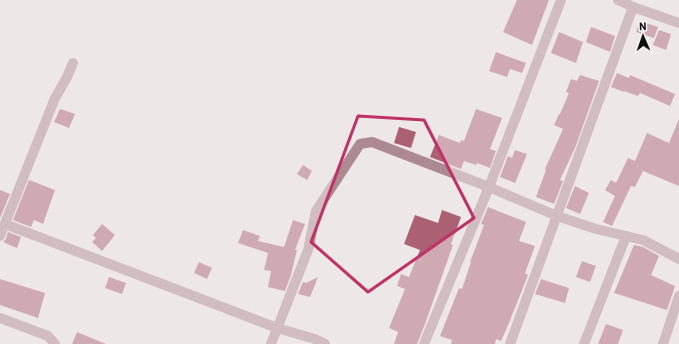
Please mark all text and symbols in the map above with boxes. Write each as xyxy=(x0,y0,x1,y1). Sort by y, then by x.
north arrow xyxy=(623,16,663,56)
text: N xyxy=(639,19,647,32)

